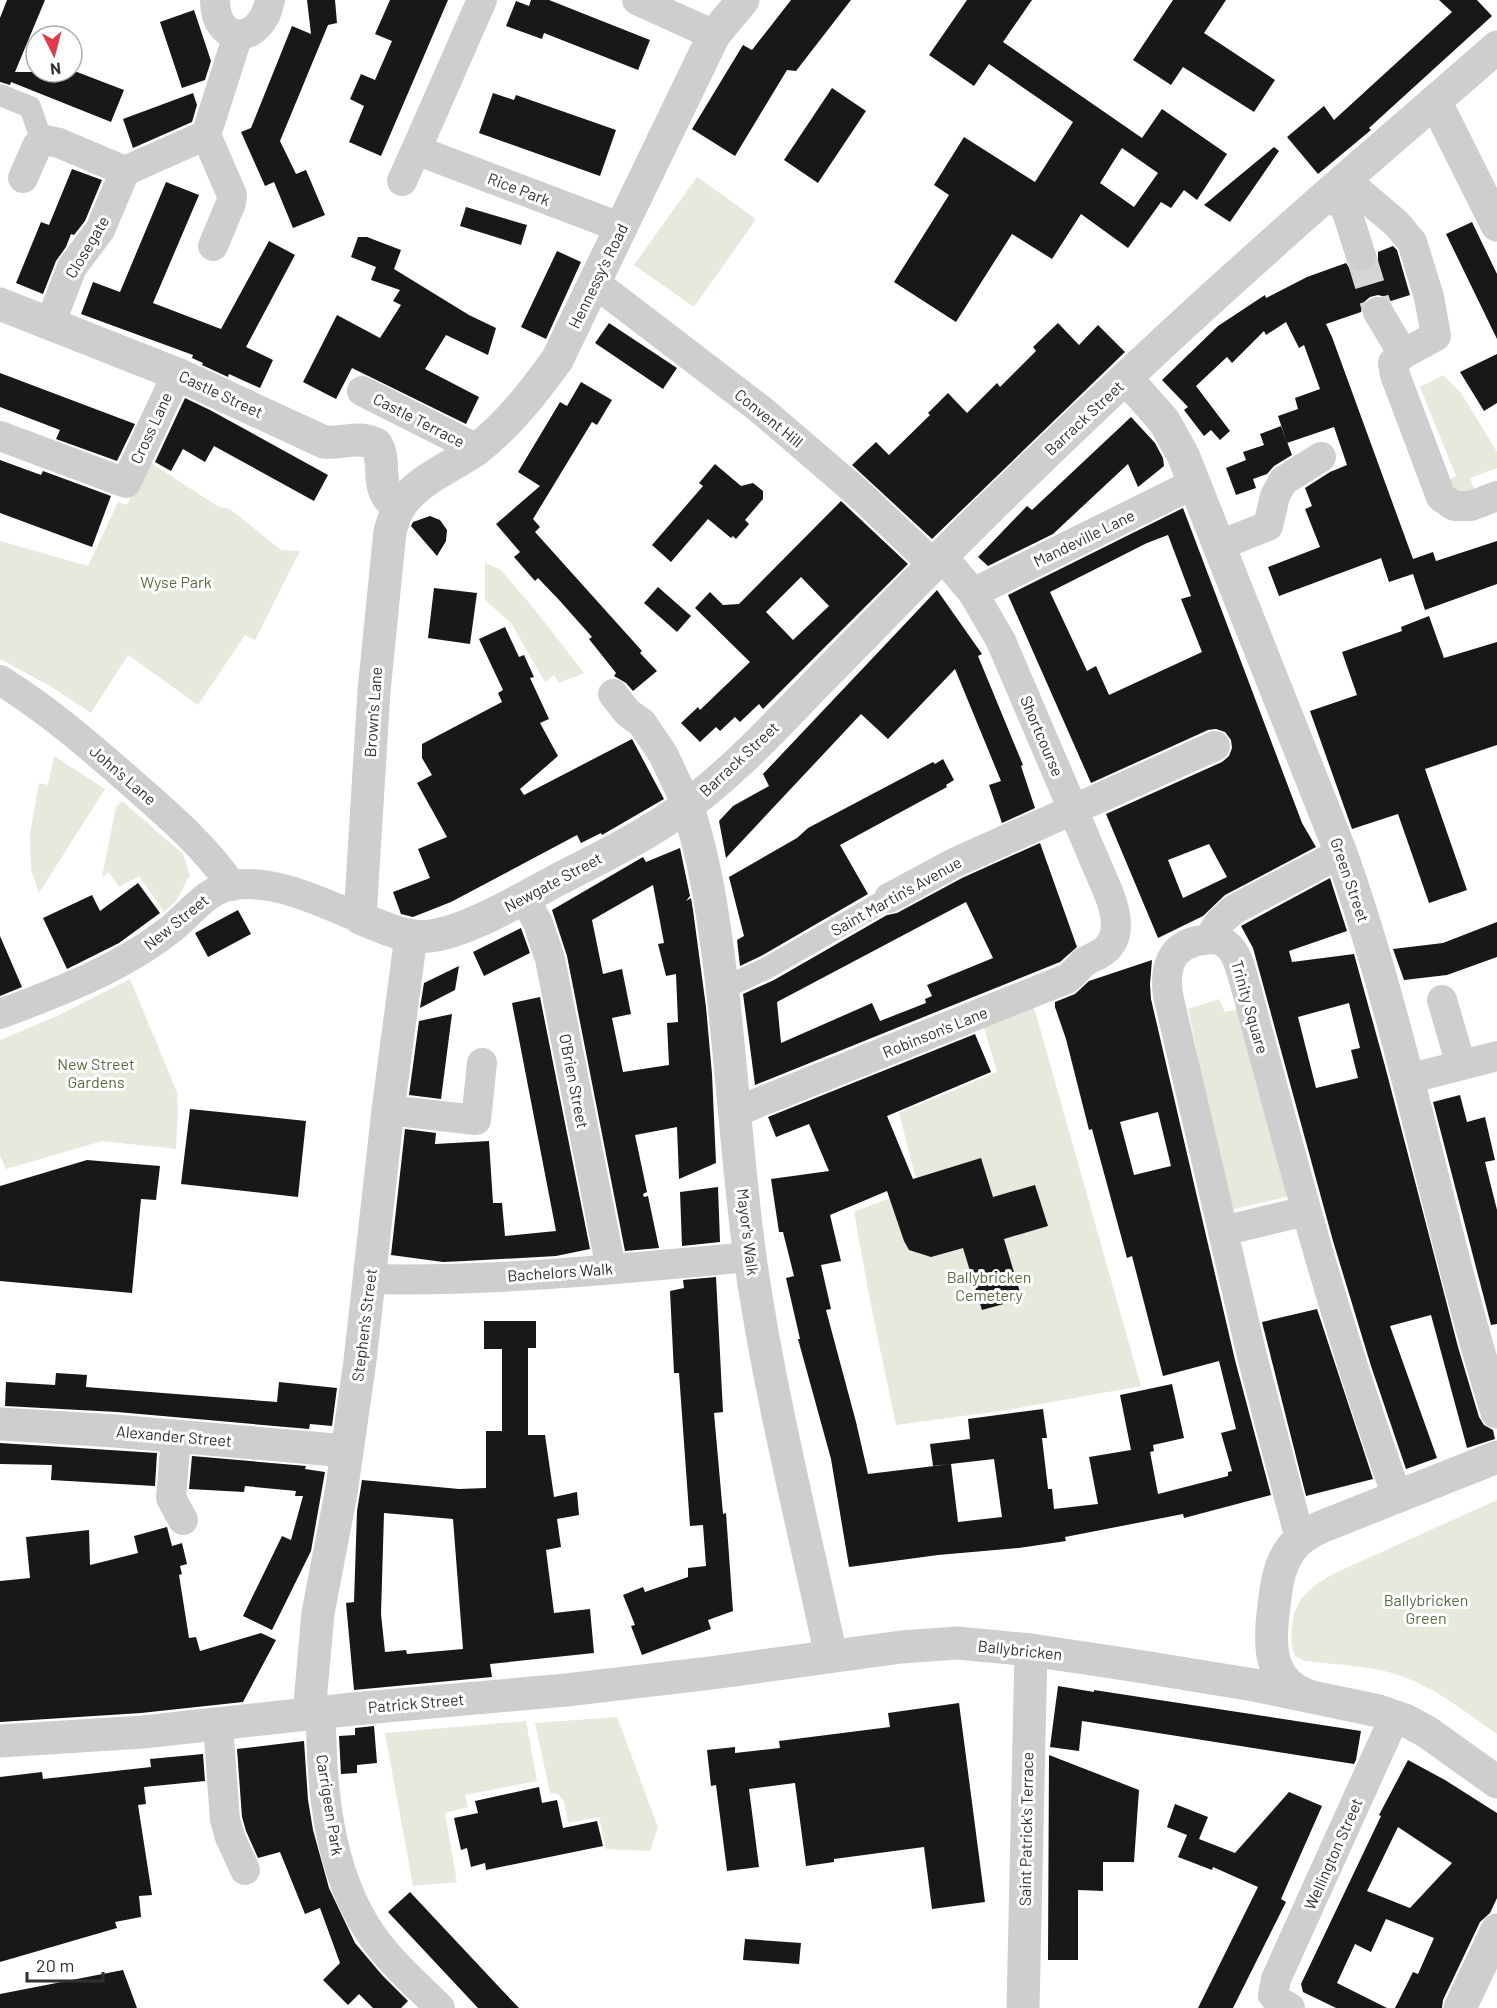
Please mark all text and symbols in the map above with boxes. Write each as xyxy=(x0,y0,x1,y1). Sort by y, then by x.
north arrow xyxy=(24,24,84,84)
text: N xyxy=(49,59,62,79)
street label: Rice Park xyxy=(485,168,553,209)
street label: Closegate xyxy=(61,212,113,281)
street label: Hennessy's Road xyxy=(564,220,631,331)
street label: Castle Street xyxy=(176,366,266,421)
street label: Barrack Street xyxy=(1040,376,1127,459)
street label: Convent Hill xyxy=(731,384,807,451)
street label: Castle Terrace xyxy=(370,388,468,451)
street label: Cross Lane xyxy=(126,389,175,467)
street label: Mandeville Lane xyxy=(1030,505,1137,570)
park label: Wyse Park xyxy=(140,572,212,591)
street label: Brown's Lane xyxy=(360,666,385,758)
street label: Shortcourse xyxy=(1017,693,1068,779)
street label: Barrack Street xyxy=(695,717,782,800)
street label: John's Lane xyxy=(86,741,160,809)
street label: Green Street xyxy=(1327,835,1374,925)
street label: Newgate Street xyxy=(501,848,605,915)
street label: Saint Martin's Avenue xyxy=(827,852,964,939)
street label: New Street xyxy=(140,890,212,953)
street label: Trinity Square xyxy=(1228,958,1273,1056)
street label: Robinson's Lane xyxy=(880,1002,990,1061)
street label: O'Brien Street xyxy=(556,1032,593,1130)
park label: New Street Gardens xyxy=(57,1054,135,1091)
street label: Mayor's Walk xyxy=(734,1187,763,1276)
street label: Bachelors Walk xyxy=(507,1258,613,1285)
street label: Stephen's Street xyxy=(347,1267,380,1383)
park label: Ballybricken Cemetery xyxy=(947,1267,1031,1304)
street label: Alexander Street xyxy=(115,1421,233,1450)
park label: Ballybricken Green xyxy=(1384,1590,1468,1627)
street label: Ballybricken xyxy=(977,1636,1063,1663)
street label: Patrick Street xyxy=(367,1689,465,1716)
street label: Saint Patrick's Terrace xyxy=(1015,1752,1036,1906)
street label: Carrigeen Park xyxy=(313,1753,348,1857)
street label: Wellington Street xyxy=(1299,1795,1366,1913)
scale bar xyxy=(27,1945,104,1983)
text: 20 m xyxy=(36,1954,74,1976)

